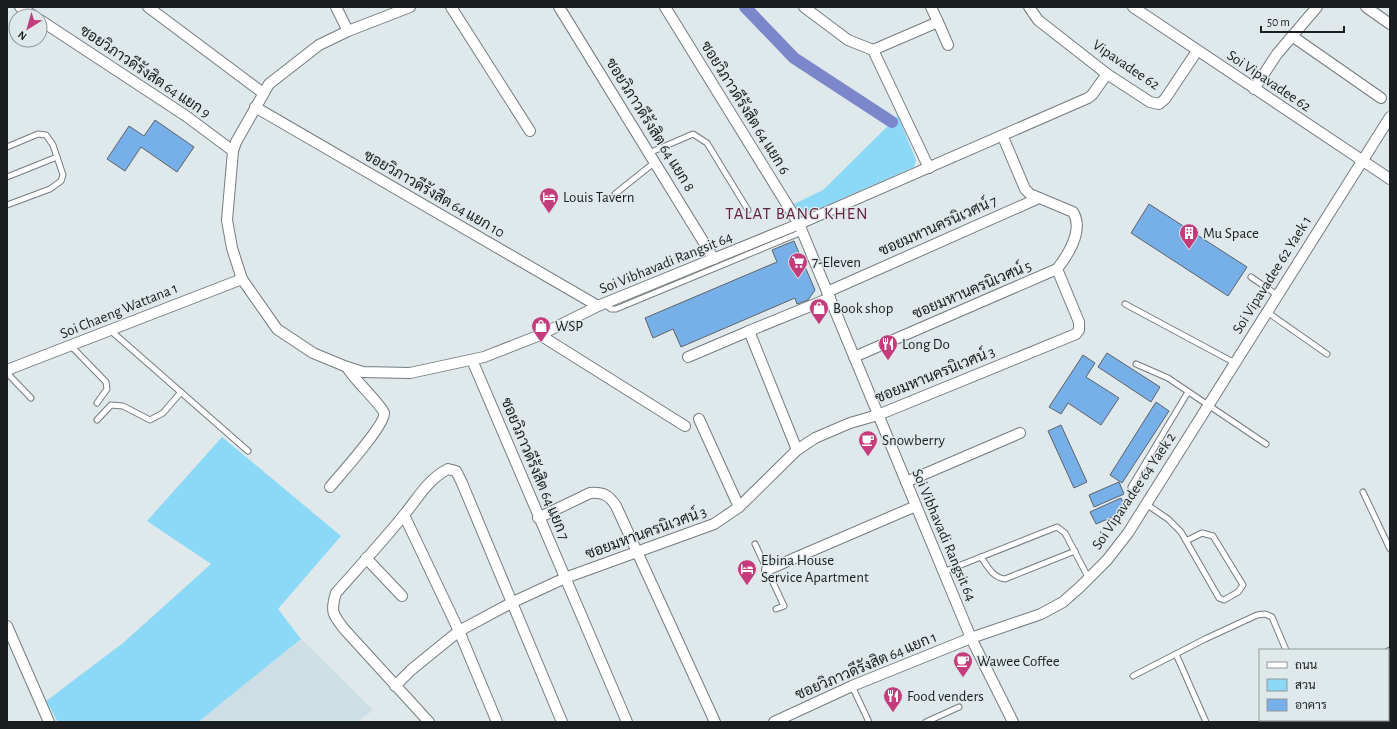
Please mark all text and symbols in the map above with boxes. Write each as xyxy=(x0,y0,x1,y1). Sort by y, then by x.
north arrow xyxy=(8,8,48,48)
scale bar xyxy=(1261,8,1344,34)
text: 50 m xyxy=(1267,16,1290,28)
street label: ซอยวิภาวดีรังสิต 64 แยก 9 xyxy=(77,20,215,121)
text: N xyxy=(16,29,29,42)
street label: ซอยวิภาวดีรังสิต 64 แยก 6 xyxy=(698,37,795,177)
street label: Vipavadee 62 xyxy=(1090,37,1162,93)
street label: Soi Vipavadee 62 xyxy=(1224,47,1314,115)
street label: ซอยวิภาวดีรังสิต 64 แยก 8 xyxy=(603,54,700,194)
street label: ซอยวิภาวดีรังสิต 64 แยก 10 xyxy=(361,145,509,241)
hotel icon: Louis Tavern xyxy=(538,186,560,214)
place label: Louis Tavern xyxy=(563,190,634,205)
street label: ซอยมหานครนิเวศน์ 7 xyxy=(875,190,999,259)
district label: TALAT BANG KHEN xyxy=(725,205,869,222)
street label: Soi Vipavadee 62 Yaek 1 xyxy=(1230,214,1314,336)
building icon: Mu Space xyxy=(1178,222,1200,250)
place label: Mu Space xyxy=(1203,226,1259,241)
street label: Soi Vibhavadi Rangsit 64 xyxy=(597,229,735,297)
supermarket icon: 7-Eleven xyxy=(787,251,809,279)
place label: 7-Eleven xyxy=(812,255,861,270)
street label: ซอยมหานครนิเวศน์ 5 xyxy=(909,255,1034,322)
street label: Soi Chaeng Wattana 1 xyxy=(58,281,180,341)
shop icon: Book shop xyxy=(808,297,830,325)
place label: Book shop xyxy=(833,301,893,316)
shop icon: WSP xyxy=(530,315,552,343)
place label: WSP xyxy=(555,319,583,334)
restaurant icon: Long Do xyxy=(877,333,899,361)
place label: Long Do xyxy=(902,337,950,352)
street label: ซอยมหานครนิเวศน์ 3 xyxy=(872,341,997,406)
street label: ซอยวิภาวดีรังสิต 64 แยก 7 xyxy=(498,394,575,542)
cafe icon: Snowberry xyxy=(857,429,879,457)
street label: Soi Vipavadee 64 Yaek 2 xyxy=(1089,430,1179,552)
place label: Snowberry xyxy=(882,433,945,448)
street label: Soi Vibhavadi Rangsit 64 xyxy=(909,467,979,603)
street label: ซอยมหานครนิเวศน์ 3 xyxy=(582,501,709,562)
place label: Ebina House Service Apartment xyxy=(761,553,869,585)
hotel icon: Ebina House Service Apartment xyxy=(736,558,758,586)
street label: ซอยวิภาวดีรังสิต 64 แยก 1 xyxy=(792,627,939,703)
legend xyxy=(1259,649,1389,721)
cafe icon: Wawee Coffee xyxy=(952,650,974,678)
place label: Wawee Coffee xyxy=(977,654,1060,669)
text: ถนน xyxy=(1295,659,1318,671)
text: สวน xyxy=(1295,679,1316,691)
restaurant icon: Food venders xyxy=(882,685,904,713)
place label: Food venders xyxy=(907,689,984,704)
text: อาคาร xyxy=(1295,699,1327,711)

